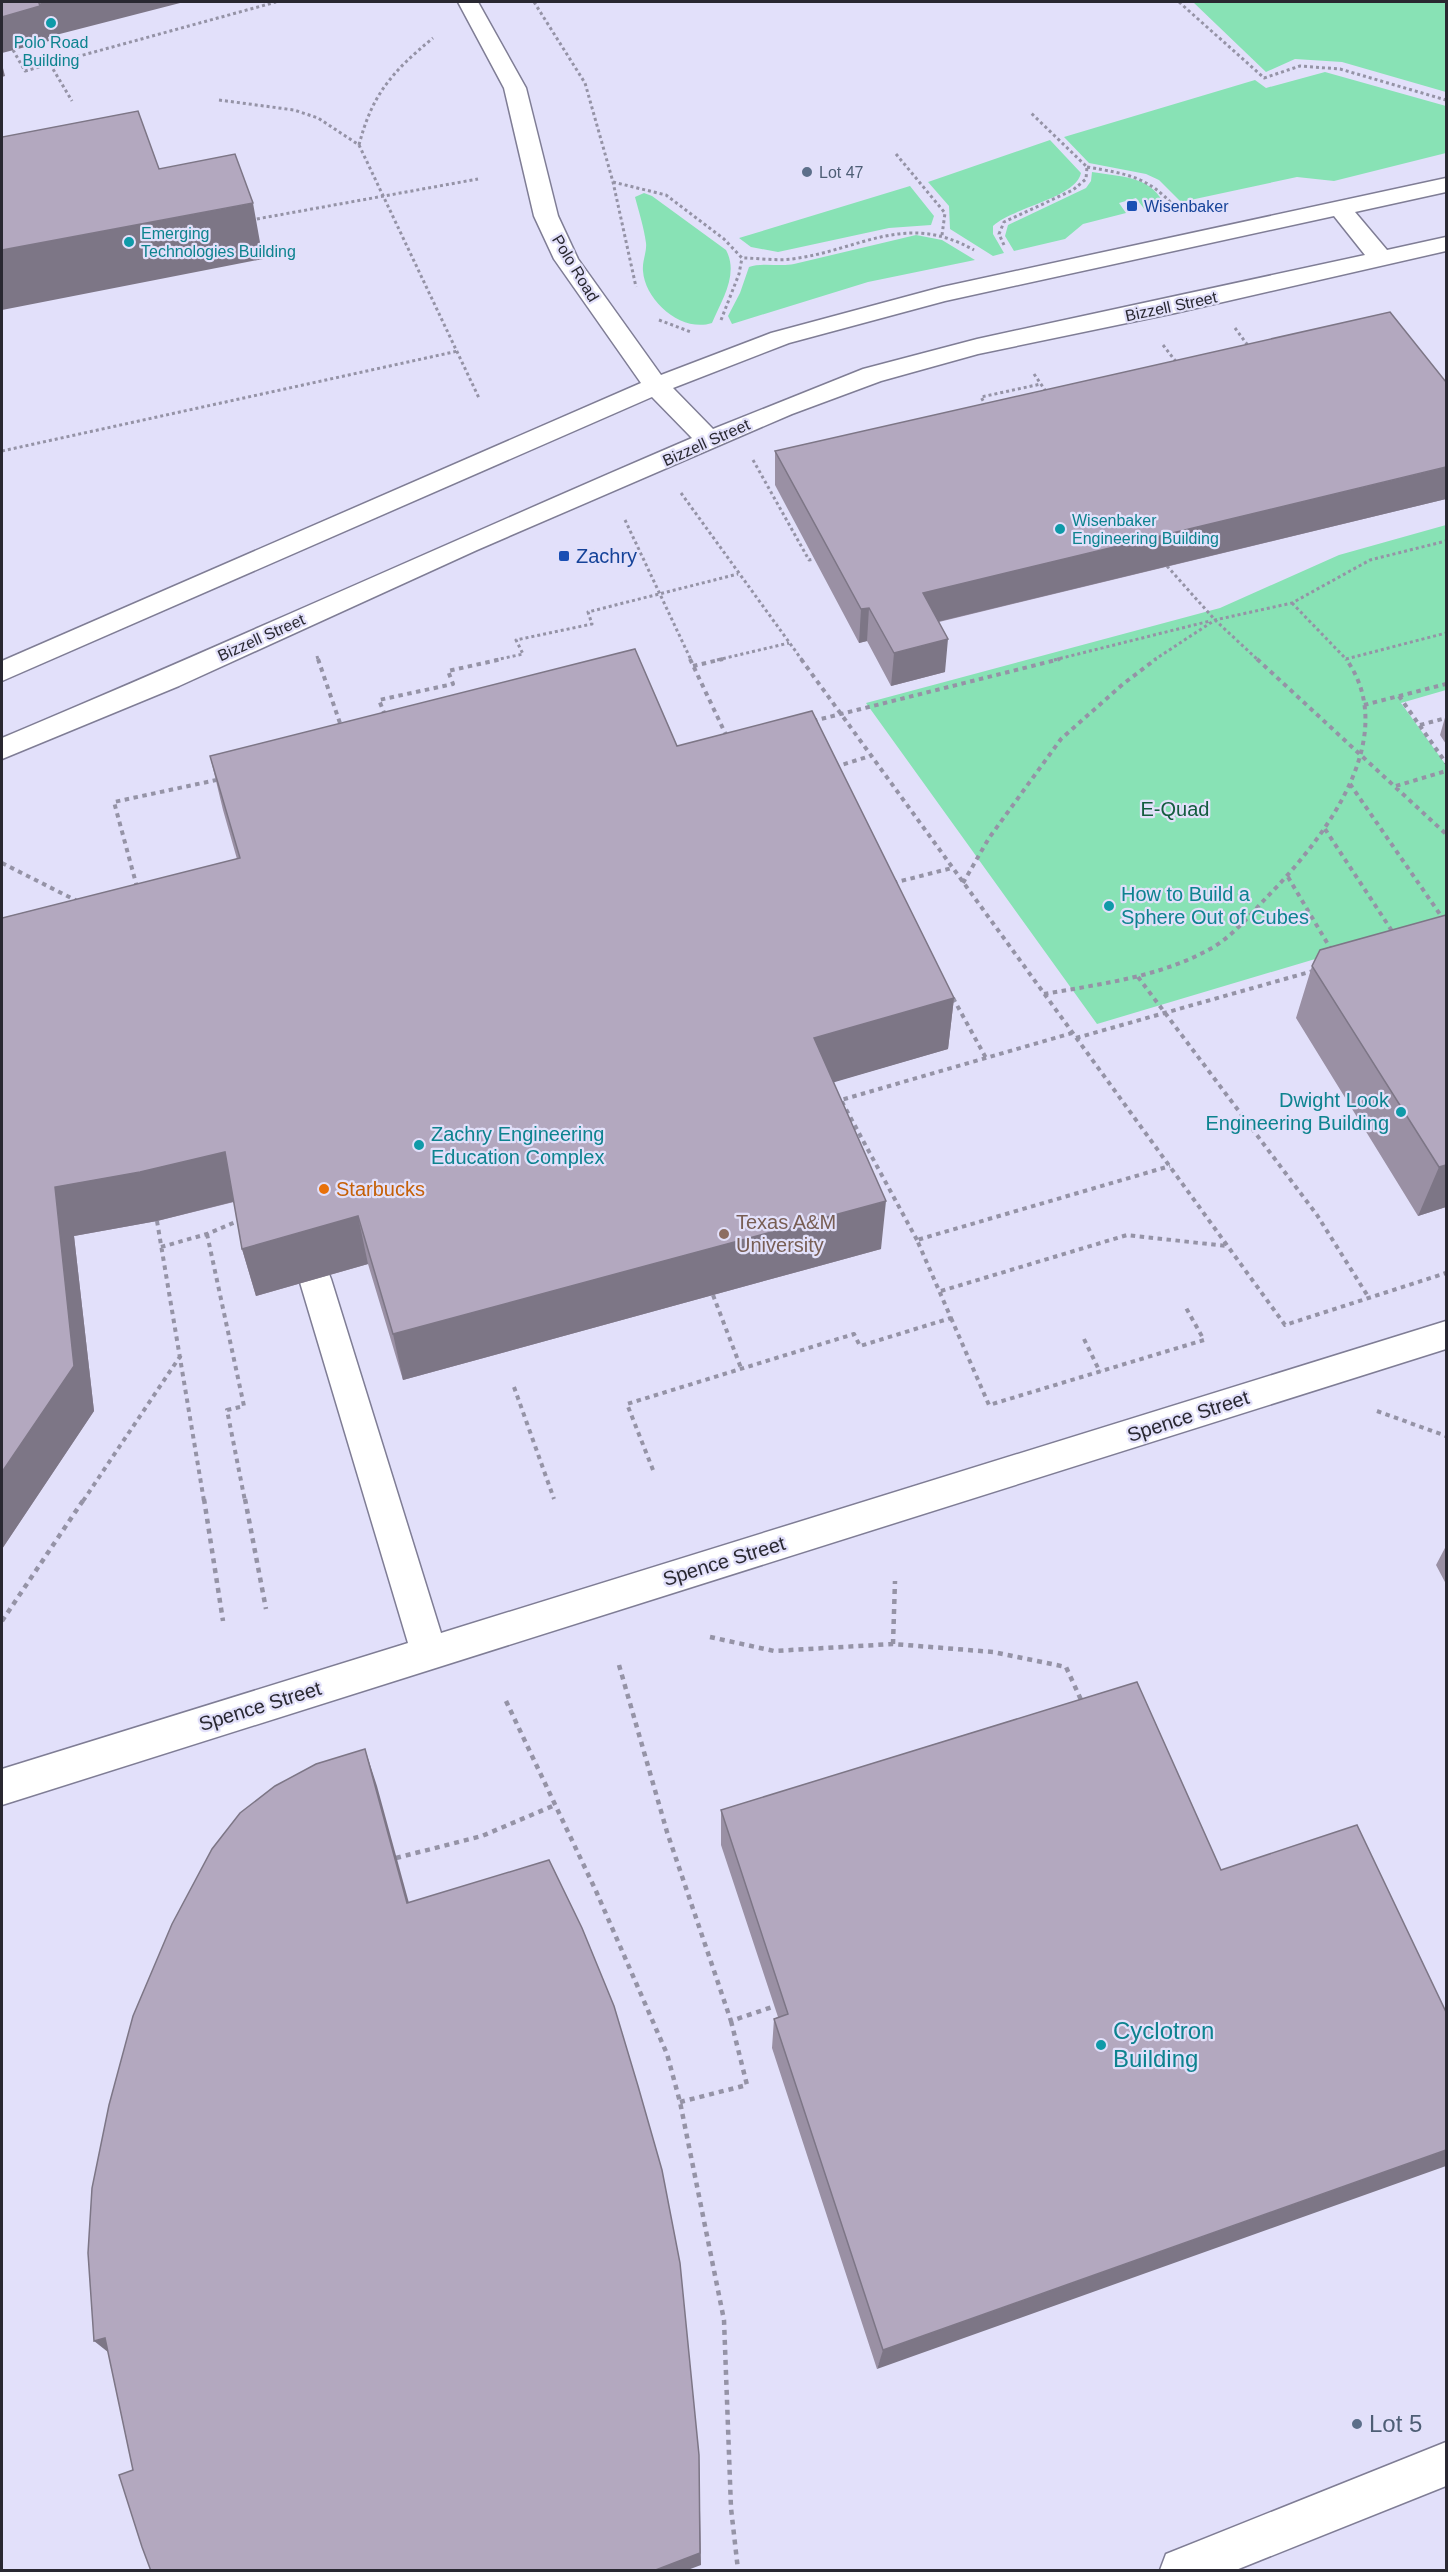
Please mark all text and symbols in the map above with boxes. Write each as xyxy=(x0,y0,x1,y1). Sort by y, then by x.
marker: Polo Road Building xyxy=(44,16,58,30)
place label: Polo Road Building xyxy=(14,34,88,69)
place label: Lot 47 xyxy=(819,164,864,181)
marker: Lot 47 xyxy=(800,165,814,179)
place label: Wisenbaker xyxy=(1144,198,1229,215)
marker: Wisenbaker xyxy=(1125,199,1139,213)
place label: Emerging Technologies Building xyxy=(141,225,296,260)
street label: Polo Road xyxy=(549,232,602,305)
marker: Emerging Technologies Building xyxy=(122,235,136,249)
street label: Bizzell Street xyxy=(1124,288,1219,325)
street label: Bizzell Street xyxy=(660,415,753,469)
place label: Wisenbaker Engineering Building xyxy=(1072,512,1219,547)
marker: Wisenbaker Engineering Building xyxy=(1053,522,1067,536)
place label: Zachry xyxy=(576,545,637,567)
marker: Zachry xyxy=(557,549,571,563)
street label: Bizzell Street xyxy=(215,610,308,664)
park label: E-Quad xyxy=(1141,798,1209,820)
place label: How to Build a Sphere Out of Cubes xyxy=(1121,883,1309,928)
marker: How to Build a Sphere Out of Cubes xyxy=(1102,899,1116,913)
place label: Dwight Look Engineering Building xyxy=(1206,1089,1390,1134)
marker: Dwight Look Engineering Building xyxy=(1394,1105,1408,1119)
place label: Zachry Engineering Education Complex xyxy=(431,1123,604,1168)
marker: Zachry Engineering Education Complex xyxy=(412,1138,426,1152)
place label: Starbucks xyxy=(336,1178,425,1200)
marker: Starbucks xyxy=(317,1182,331,1196)
place label: Texas A&M University xyxy=(736,1211,836,1256)
marker: Texas A&M University xyxy=(717,1227,731,1241)
street label: Spence Street xyxy=(1124,1386,1252,1446)
street label: Spence Street xyxy=(660,1532,788,1590)
street label: Spence Street xyxy=(196,1677,324,1735)
place label: Cyclotron Building xyxy=(1113,2017,1214,2072)
marker: Cyclotron Building xyxy=(1094,2038,1108,2052)
place label: Lot 5 xyxy=(1369,2410,1422,2437)
marker: Lot 5 xyxy=(1350,2417,1364,2431)

